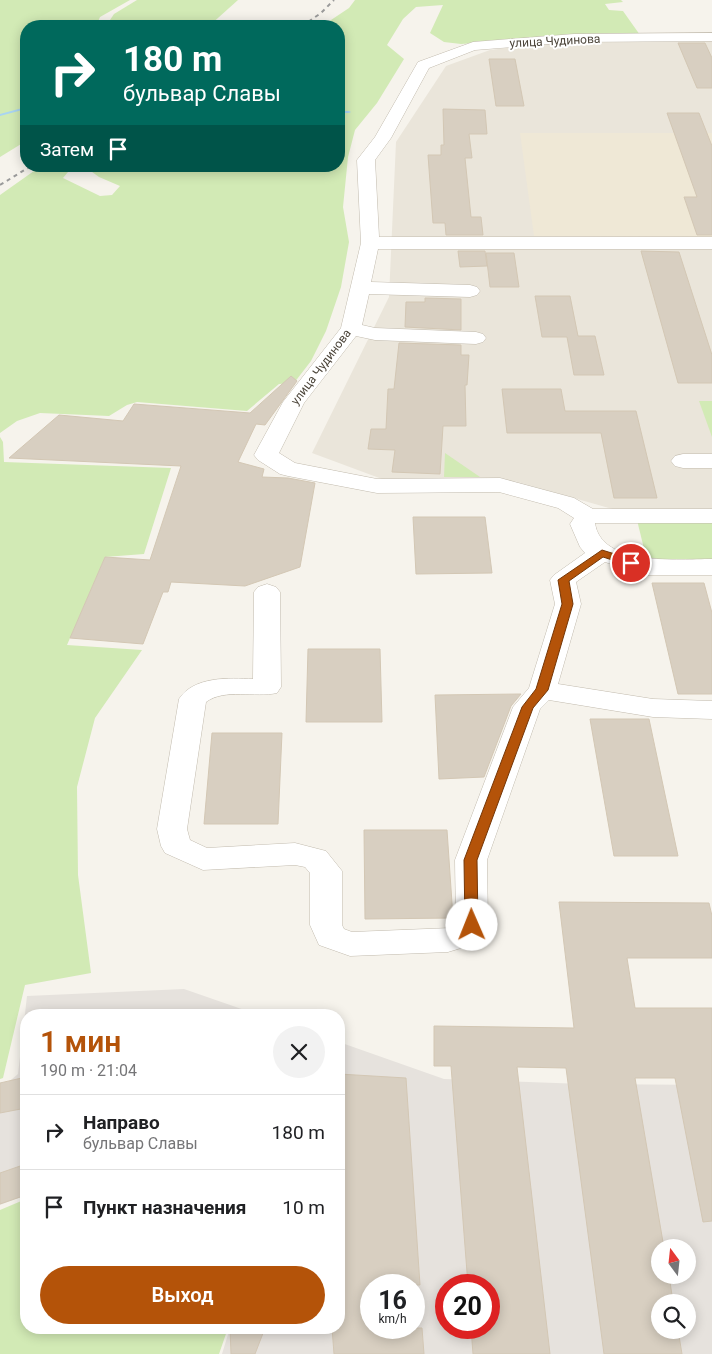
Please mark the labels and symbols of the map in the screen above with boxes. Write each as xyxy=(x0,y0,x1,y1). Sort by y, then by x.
street label: улица Чудинова xyxy=(509,32,601,50)
street label: улица Чудинова xyxy=(288,327,354,407)
pin xyxy=(610,542,652,584)
position arrow xyxy=(445,898,497,950)
north arrow xyxy=(651,1239,696,1284)
speed limit sign: 20 xyxy=(435,1274,500,1339)

